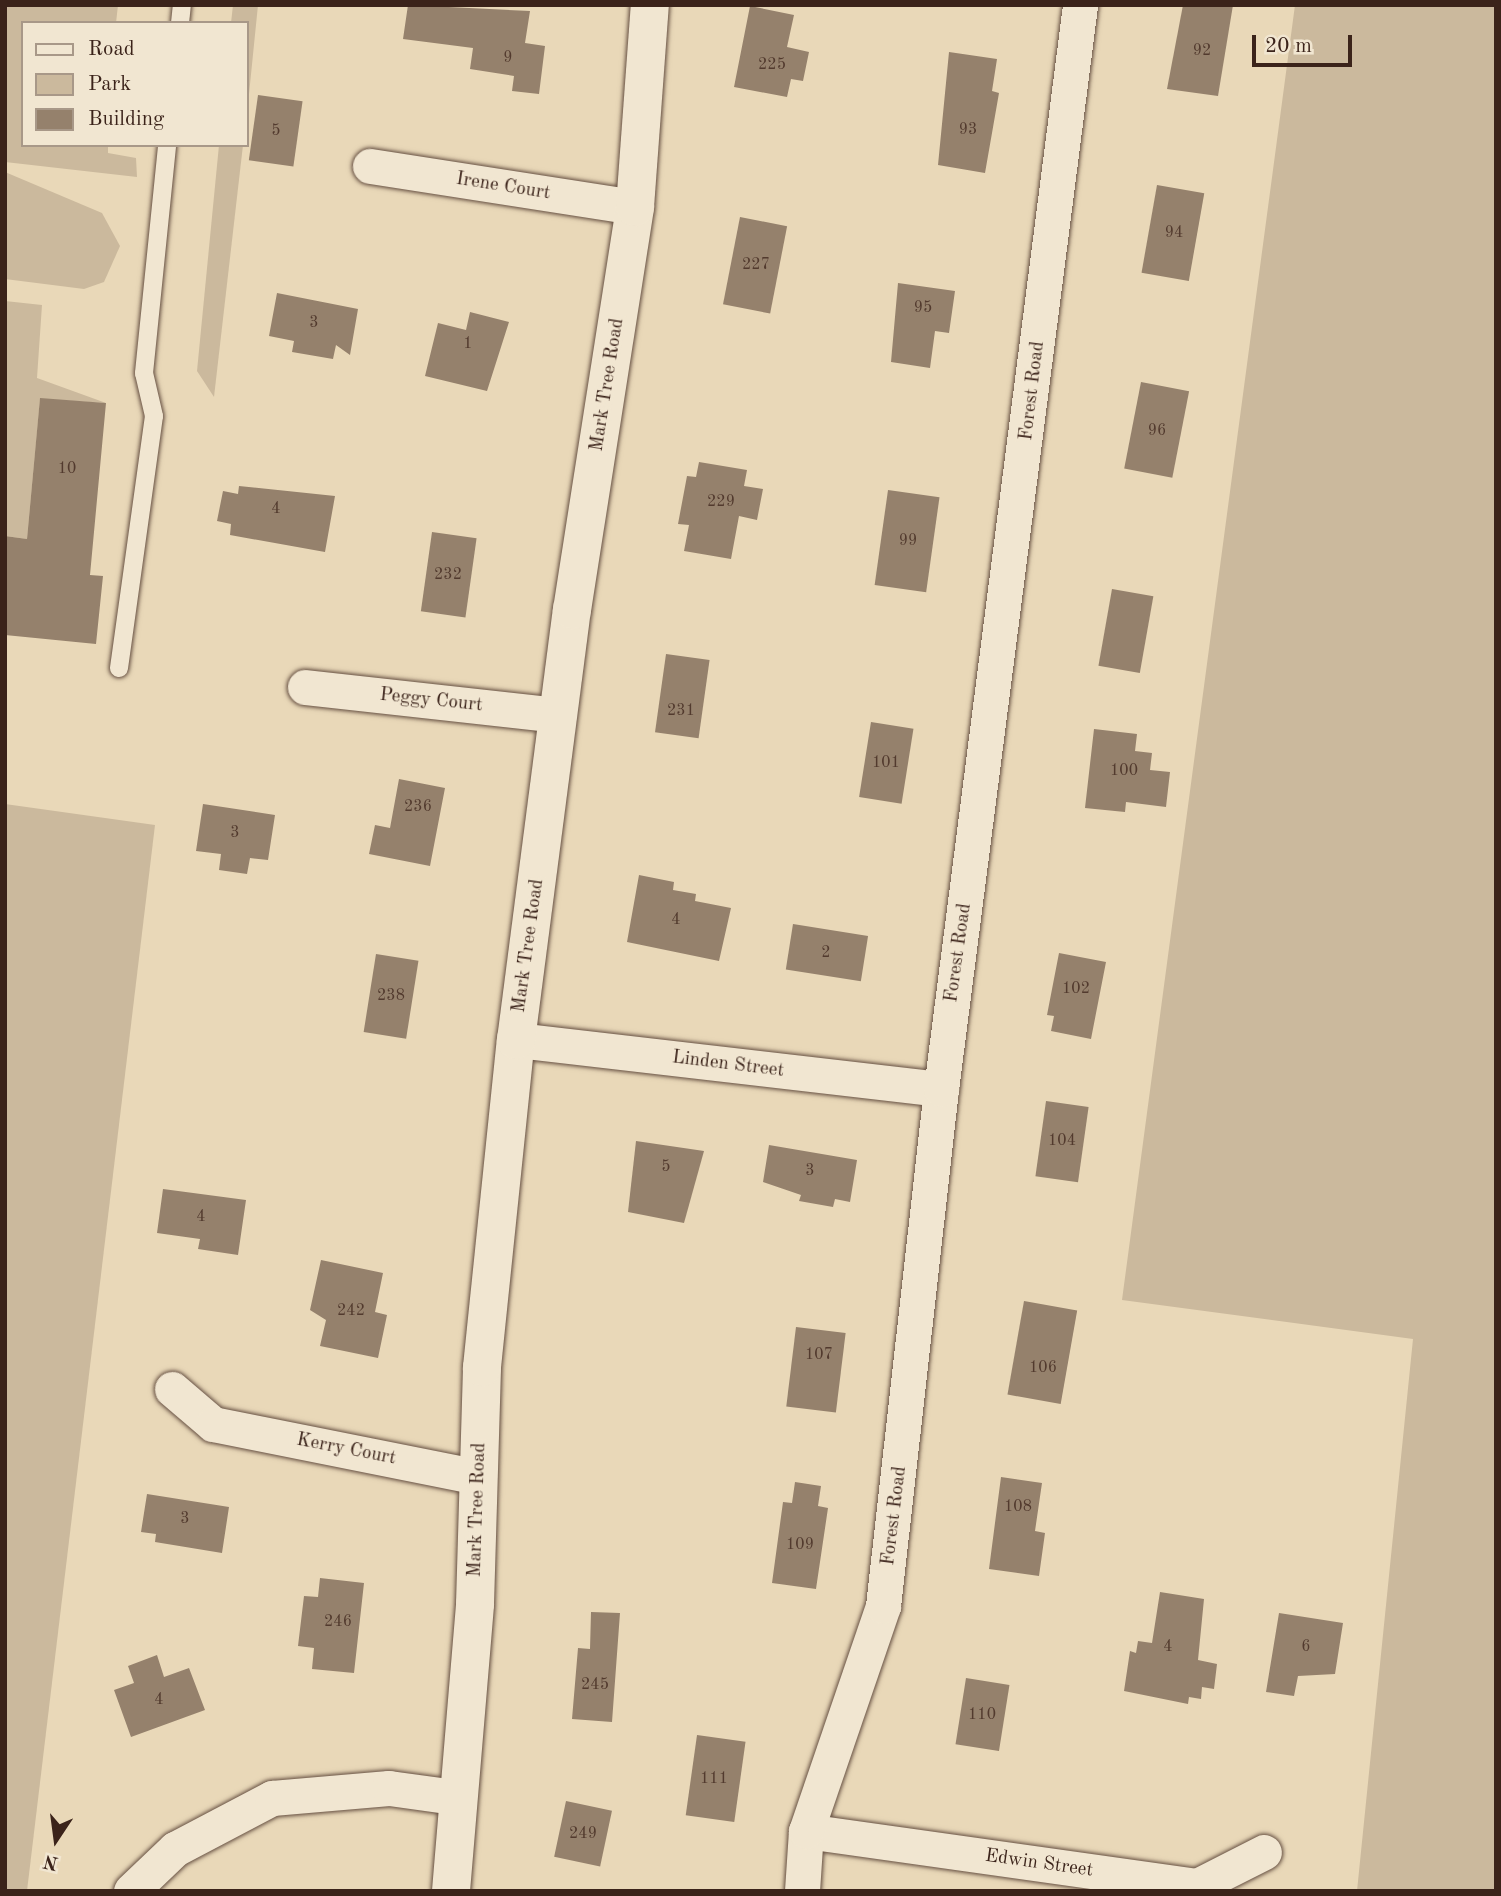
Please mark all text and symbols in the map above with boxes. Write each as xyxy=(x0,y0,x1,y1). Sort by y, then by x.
legend xyxy=(21,21,248,147)
scale bar xyxy=(1256,21,1356,65)
text: 20 m xyxy=(1265,36,1312,57)
text: Road xyxy=(88,39,135,60)
house number: 92 xyxy=(1193,41,1211,61)
house number: 9 xyxy=(503,48,513,68)
house number: 225 xyxy=(758,55,786,75)
text: Park xyxy=(88,74,131,95)
text: Building xyxy=(88,109,164,130)
house number: 93 xyxy=(959,120,977,140)
house number: 5 xyxy=(271,121,281,141)
street label: Irene Court xyxy=(454,168,552,206)
house number: 94 xyxy=(1165,223,1183,243)
house number: 227 xyxy=(742,255,770,275)
house number: 95 xyxy=(914,298,932,318)
house number: 3 xyxy=(309,313,319,333)
street label: Mark Tree Road xyxy=(586,317,630,453)
house number: 1 xyxy=(463,334,473,354)
street label: Forest Road xyxy=(1016,340,1050,442)
house number: 96 xyxy=(1148,421,1166,441)
house number: 10 xyxy=(58,459,76,479)
house number: 229 xyxy=(707,492,735,512)
house number: 4 xyxy=(271,499,281,519)
house number: 99 xyxy=(899,531,917,551)
house number: 232 xyxy=(434,565,462,585)
street label: Peggy Court xyxy=(378,684,484,718)
house number: 231 xyxy=(667,701,695,721)
house number: 101 xyxy=(872,753,900,773)
house number: 100 xyxy=(1110,761,1138,781)
house number: 236 xyxy=(404,797,432,817)
house number: 3 xyxy=(230,823,240,843)
street label: Mark Tree Road xyxy=(508,878,550,1014)
street label: Forest Road xyxy=(941,902,977,1004)
house number: 4 xyxy=(671,910,681,930)
house number: 2 xyxy=(821,943,831,963)
house number: 102 xyxy=(1062,979,1090,999)
house number: 238 xyxy=(377,986,405,1006)
street label: Linden Street xyxy=(671,1047,785,1083)
house number: 104 xyxy=(1048,1131,1076,1151)
house number: 5 xyxy=(661,1157,671,1177)
house number: 3 xyxy=(805,1161,815,1181)
house number: 4 xyxy=(196,1207,206,1227)
house number: 242 xyxy=(337,1301,365,1321)
house number: 107 xyxy=(805,1345,833,1365)
house number: 106 xyxy=(1029,1358,1057,1378)
street label: Kerry Court xyxy=(294,1429,398,1471)
street label: Mark Tree Road xyxy=(464,1442,492,1578)
street label: Forest Road xyxy=(878,1465,912,1567)
house number: 108 xyxy=(1004,1497,1032,1517)
house number: 3 xyxy=(180,1509,190,1529)
house number: 109 xyxy=(786,1535,814,1555)
house number: 246 xyxy=(324,1612,352,1632)
house number: 4 xyxy=(1163,1637,1173,1657)
house number: 6 xyxy=(1301,1637,1311,1657)
house number: 245 xyxy=(581,1675,609,1695)
house number: 4 xyxy=(154,1690,164,1710)
house number: 110 xyxy=(968,1705,996,1725)
house number: 111 xyxy=(700,1769,728,1789)
north arrow xyxy=(21,1805,91,1875)
house number: 249 xyxy=(569,1824,597,1844)
street label: Edwin Street xyxy=(984,1845,1094,1883)
text: N xyxy=(42,1850,60,1872)

